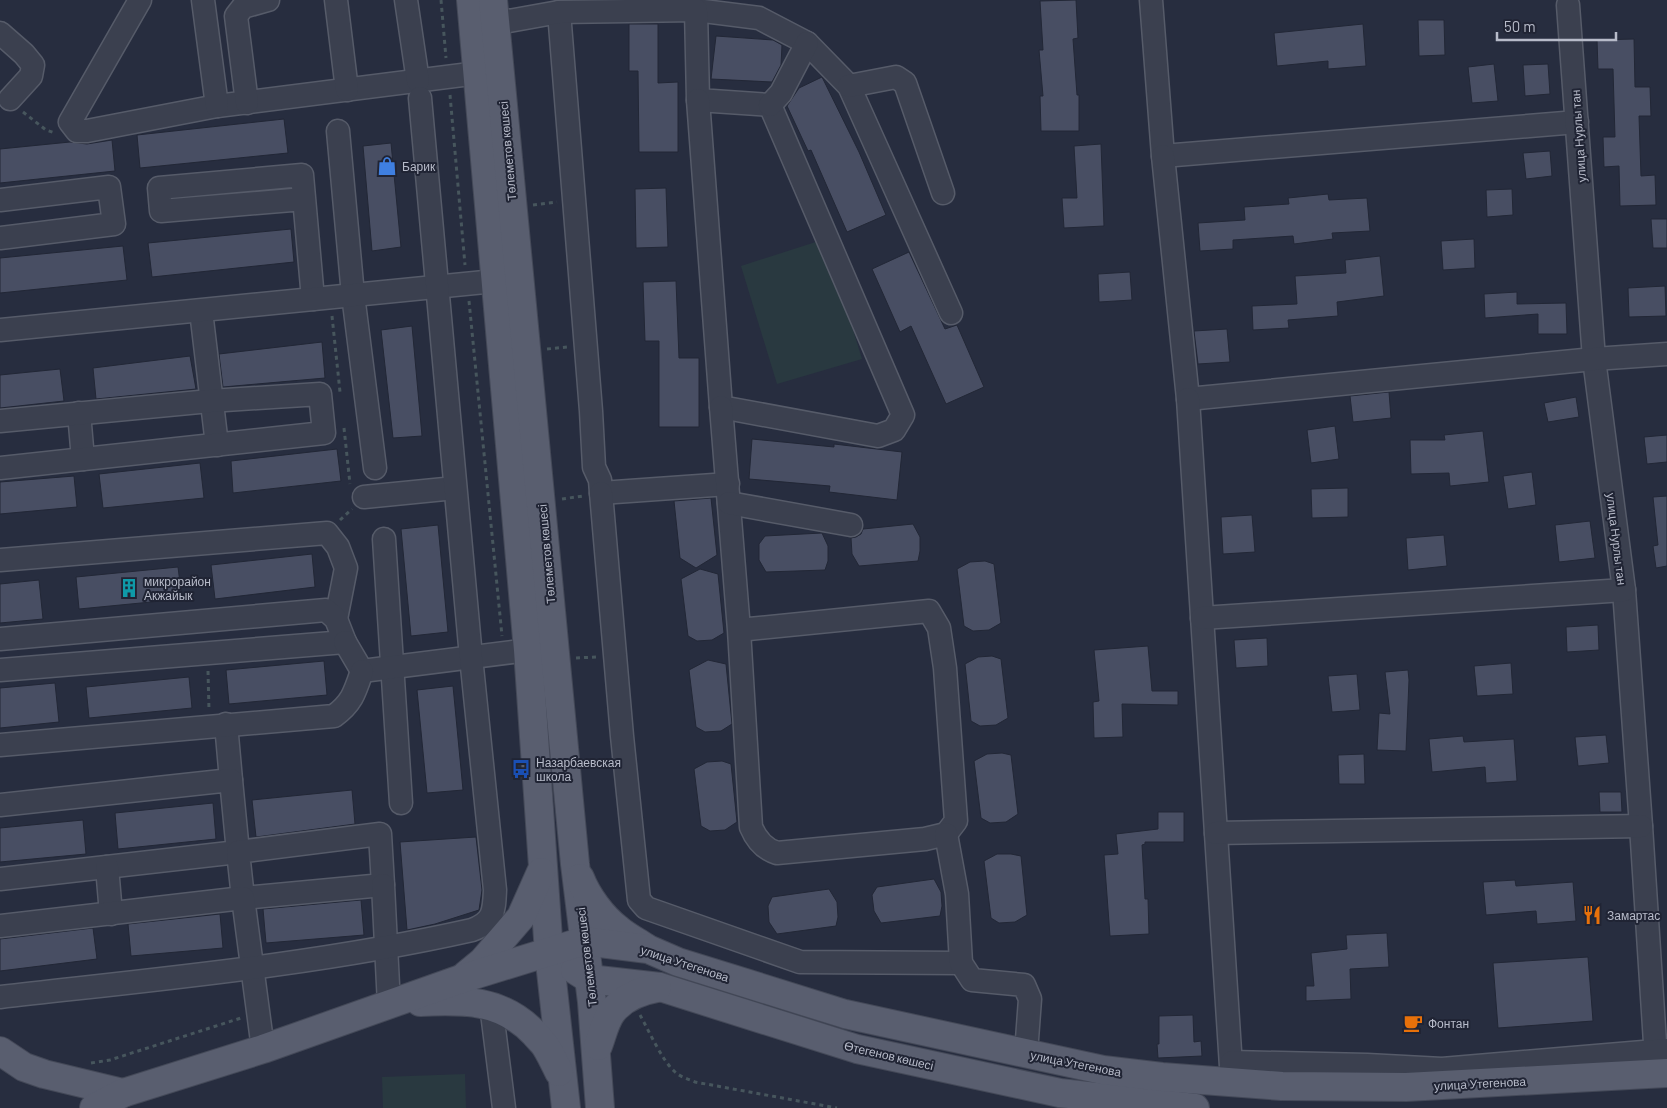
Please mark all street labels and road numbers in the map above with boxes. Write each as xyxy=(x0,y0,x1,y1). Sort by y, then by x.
street label: улица Нурлы тан xyxy=(1568,89,1589,183)
street label: Төлеметов көшесі xyxy=(496,101,518,201)
street label: улица Нурлы тан xyxy=(1603,492,1630,586)
street label: Төлеметов көшесі xyxy=(535,504,557,604)
street label: Төлеметов көшесі xyxy=(573,907,599,1007)
street label: улица Утегенова xyxy=(639,942,731,985)
street label: Өтегенов көшесі xyxy=(843,1038,935,1072)
street label: улица Утегенова xyxy=(1029,1047,1123,1080)
street label: улица Утегенова xyxy=(1434,1074,1527,1093)

